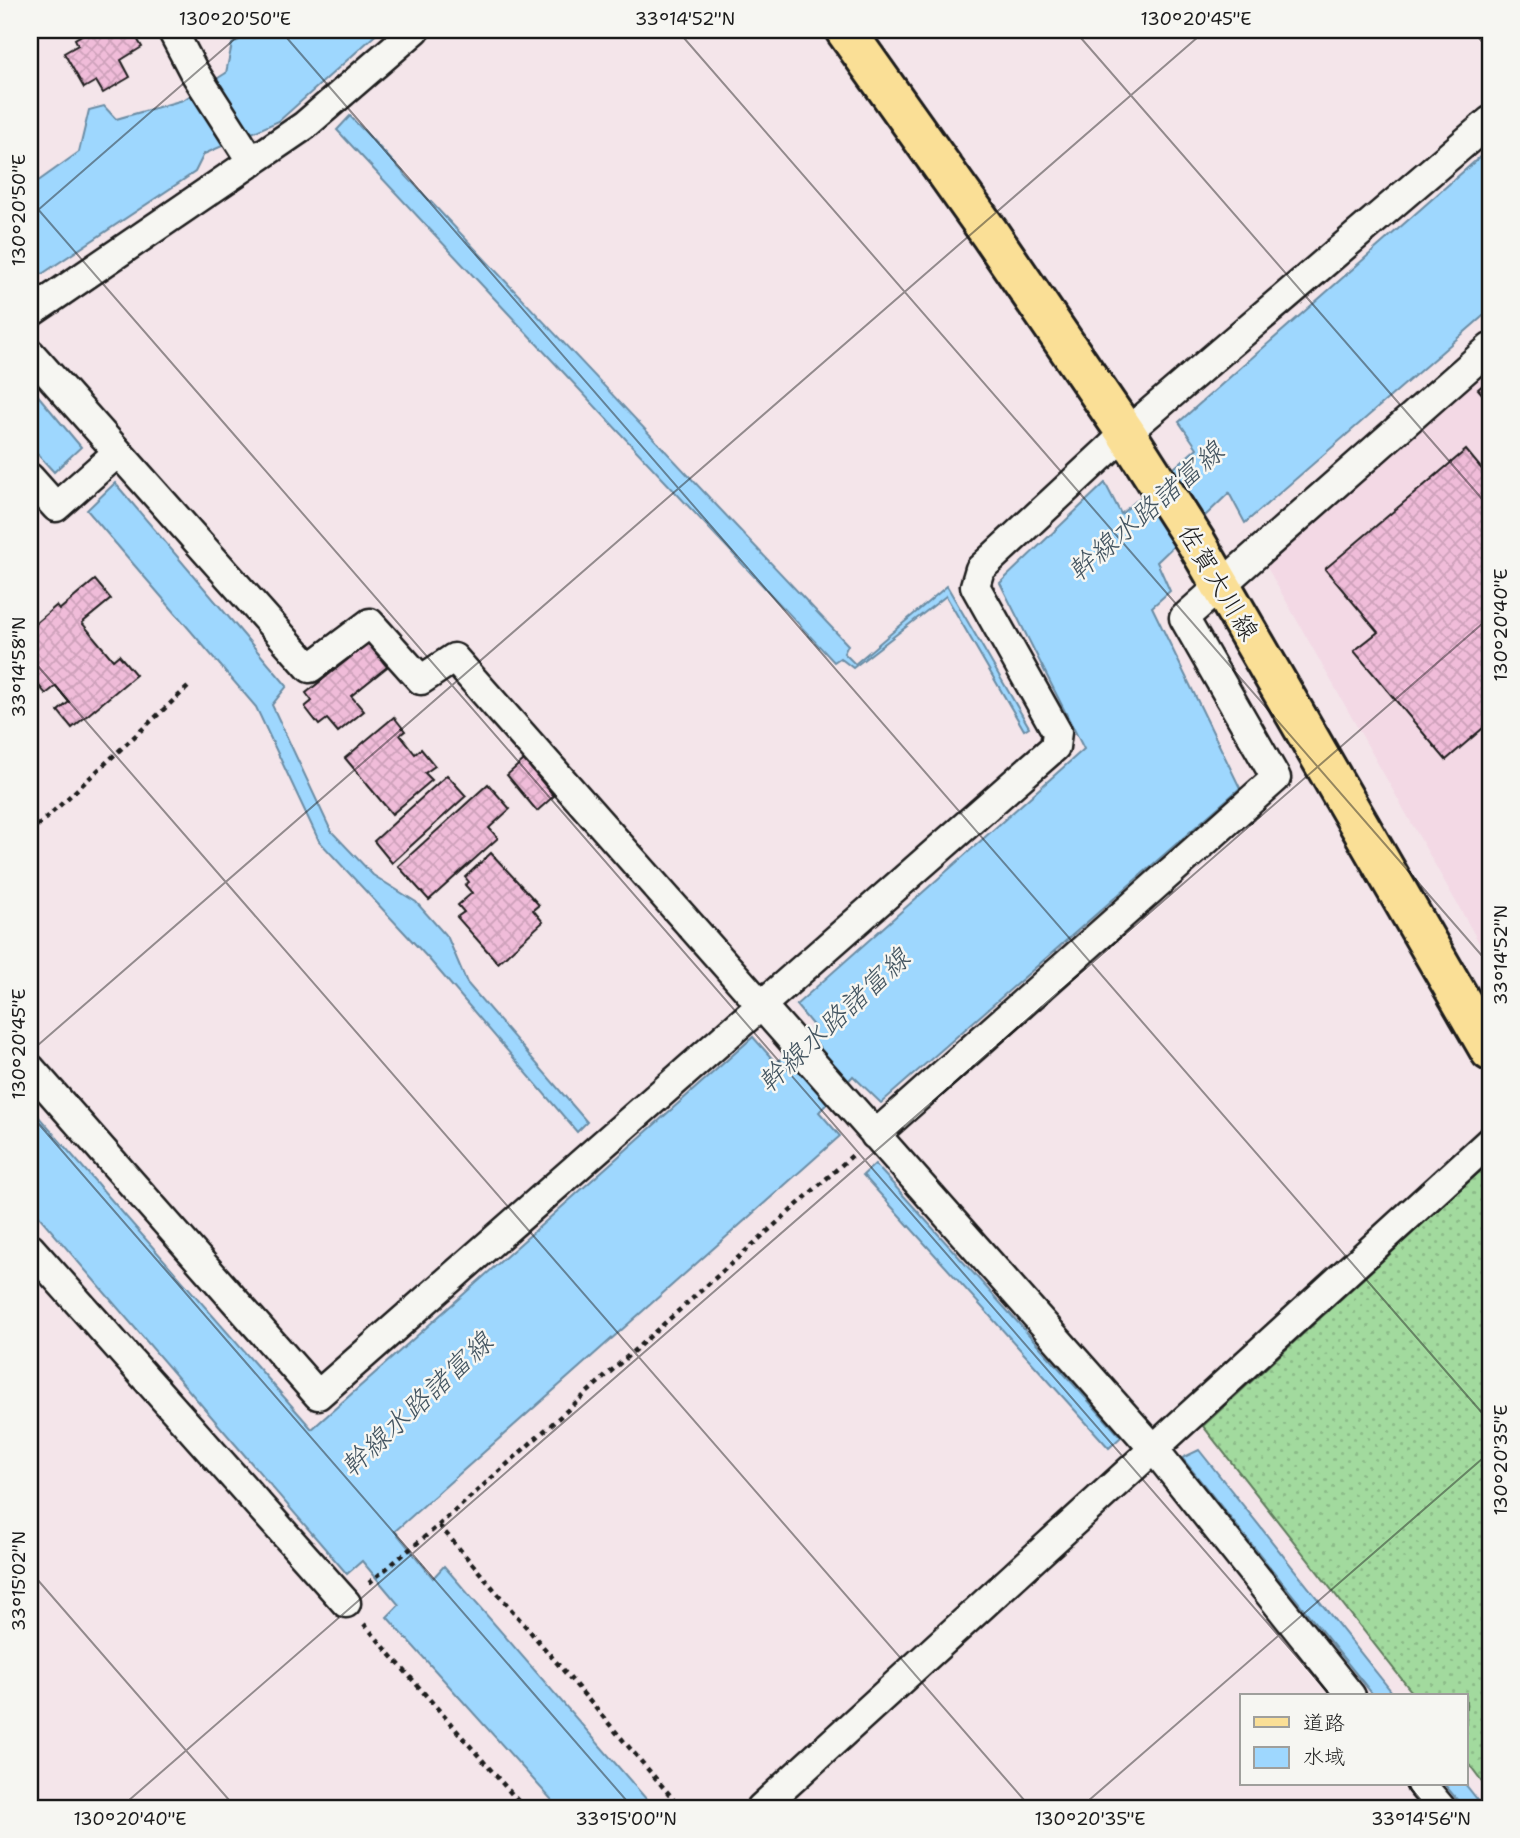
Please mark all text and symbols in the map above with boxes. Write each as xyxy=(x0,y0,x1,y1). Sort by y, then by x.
text: 130°20'50"E xyxy=(179,7,291,31)
text: 33°14'52"N xyxy=(635,7,735,31)
text: 130°20'45"E xyxy=(1141,7,1251,31)
text: 130°20'50"E xyxy=(7,154,31,266)
water label: 幹線水路諸富線 xyxy=(1059,432,1232,590)
street label: 佐賀大川線 xyxy=(1171,517,1267,647)
text: 130°20'40"E xyxy=(1489,568,1513,682)
text: 33°14'58"N xyxy=(7,617,31,717)
text: 33°14'52"N xyxy=(1489,905,1513,1005)
water label: 幹線水路諸富線 xyxy=(748,939,918,1101)
text: 130°20'45"E xyxy=(7,989,31,1099)
water label: 幹線水路諸富線 xyxy=(331,1323,501,1485)
text: 130°20'35"E xyxy=(1489,1404,1513,1516)
text: 33°15'02"N xyxy=(7,1531,31,1631)
legend xyxy=(1240,1694,1468,1786)
text: 道路 xyxy=(1303,1709,1345,1737)
text: 水域 xyxy=(1303,1743,1345,1771)
text: 130°20'40"E xyxy=(73,1807,187,1831)
text: 33°15'00"N xyxy=(575,1807,677,1831)
text: 130°20'35"E xyxy=(1034,1807,1146,1831)
text: 33°14'56"N xyxy=(1371,1807,1471,1831)

